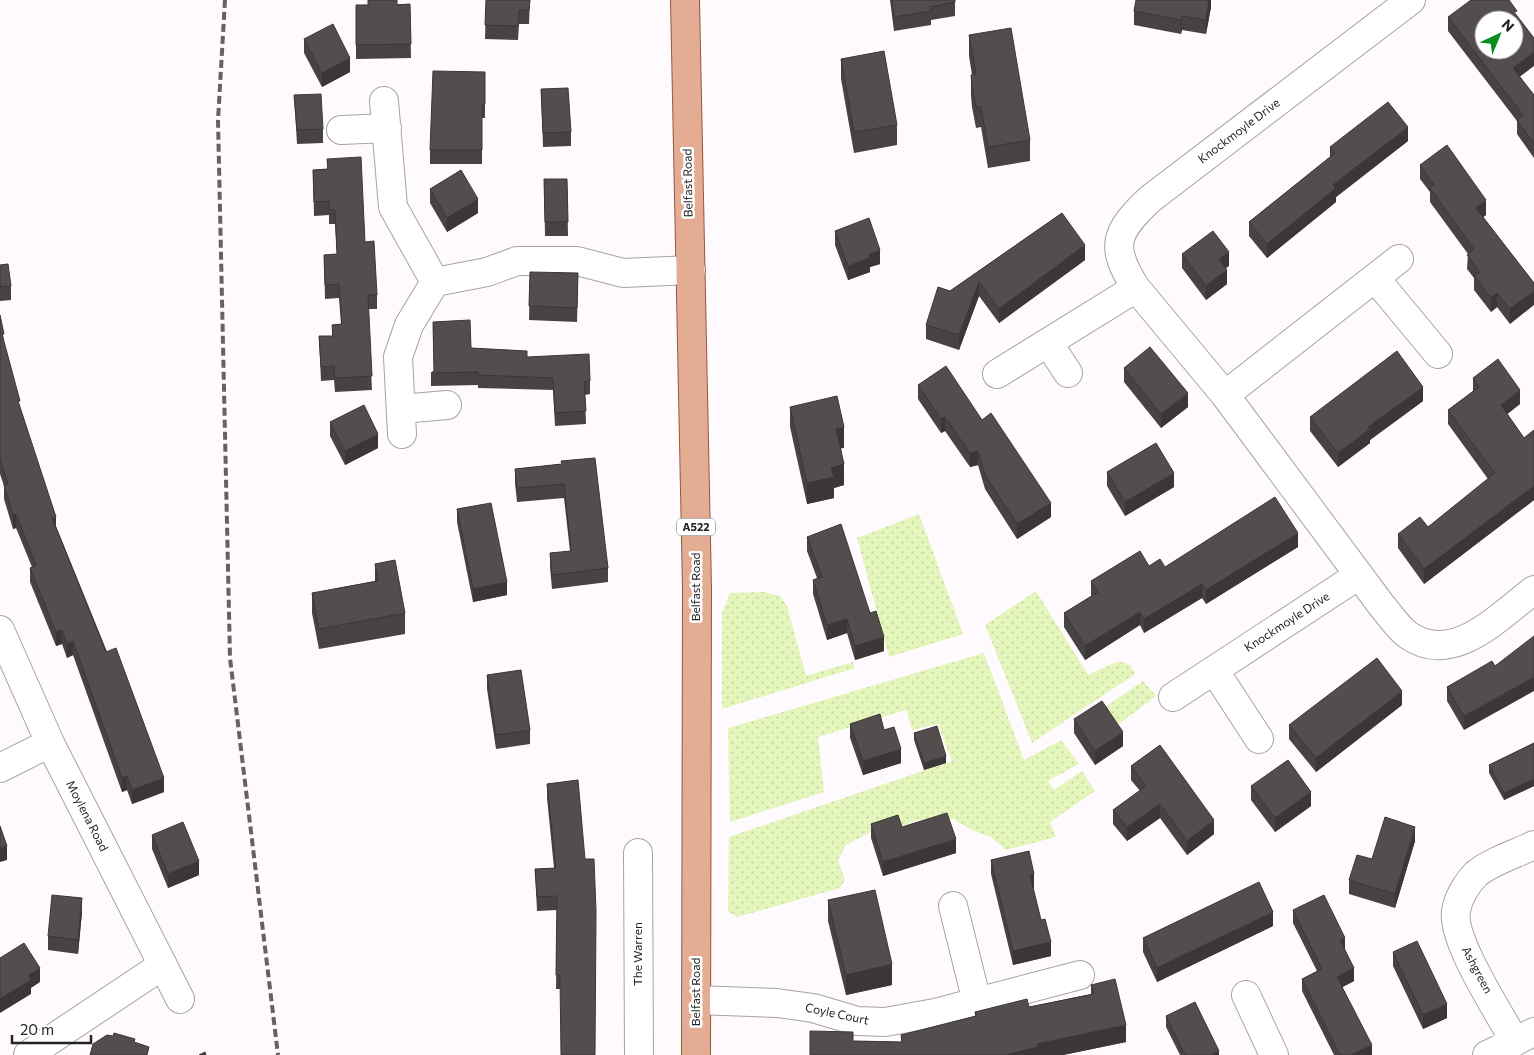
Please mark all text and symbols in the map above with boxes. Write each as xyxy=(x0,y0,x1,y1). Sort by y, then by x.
north arrow xyxy=(1474,10,1524,60)
text: N xyxy=(1499,16,1518,35)
street label: Knockmoyle Drive xyxy=(1195,95,1282,166)
street label: Belfast Road xyxy=(679,148,695,217)
road number: A522 xyxy=(677,518,715,536)
street label: Belfast Road xyxy=(688,553,702,621)
street label: Knockmoyle Drive xyxy=(1241,588,1332,654)
street label: Moylena Road xyxy=(64,778,112,853)
street label: The Warren xyxy=(630,922,644,986)
street label: Ashgreen xyxy=(1460,944,1496,995)
street label: Belfast Road xyxy=(688,958,702,1026)
street label: Coyle Court xyxy=(804,999,870,1027)
scale bar xyxy=(12,1012,91,1044)
text: 20 m xyxy=(20,1020,54,1038)

